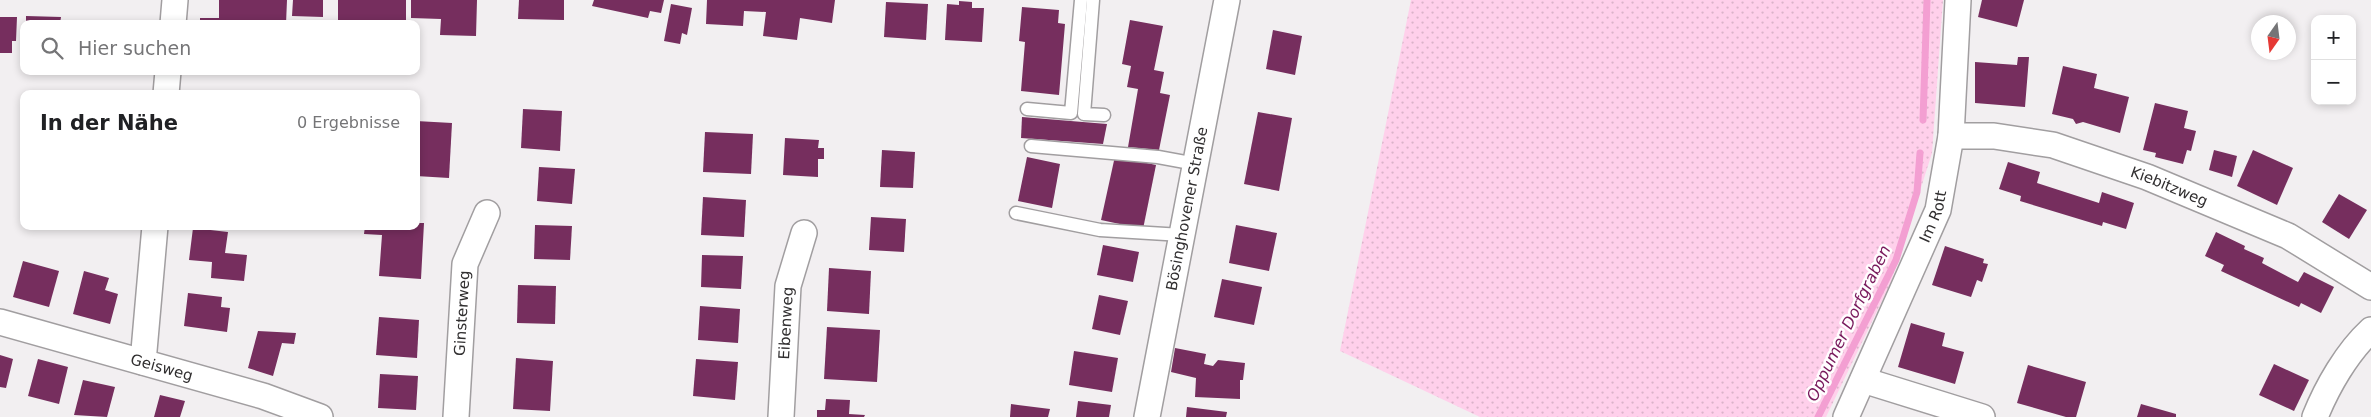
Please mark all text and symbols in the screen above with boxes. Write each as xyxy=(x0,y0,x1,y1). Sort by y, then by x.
north arrow xyxy=(2251,15,2296,60)
map controls xyxy=(2311,15,2356,105)
button: + xyxy=(2311,15,2356,60)
search box xyxy=(20,20,420,75)
icon: search xyxy=(38,34,66,62)
text: Hier suchen xyxy=(78,37,191,59)
button: − xyxy=(2311,60,2356,105)
text: In der Nähe xyxy=(40,111,178,135)
text: 0 Ergebnisse xyxy=(297,113,400,132)
street label: Bösinghovener Straße xyxy=(1162,125,1211,292)
street label: Kiebitzweg xyxy=(2128,163,2210,210)
street label: Im Rott xyxy=(1916,189,1950,245)
water label: Oppumer Dorfgraben xyxy=(1802,242,1894,404)
street label: Ginsterweg xyxy=(451,270,474,356)
street label: Eibenweg xyxy=(775,286,797,360)
street label: Geisweg xyxy=(129,350,195,385)

